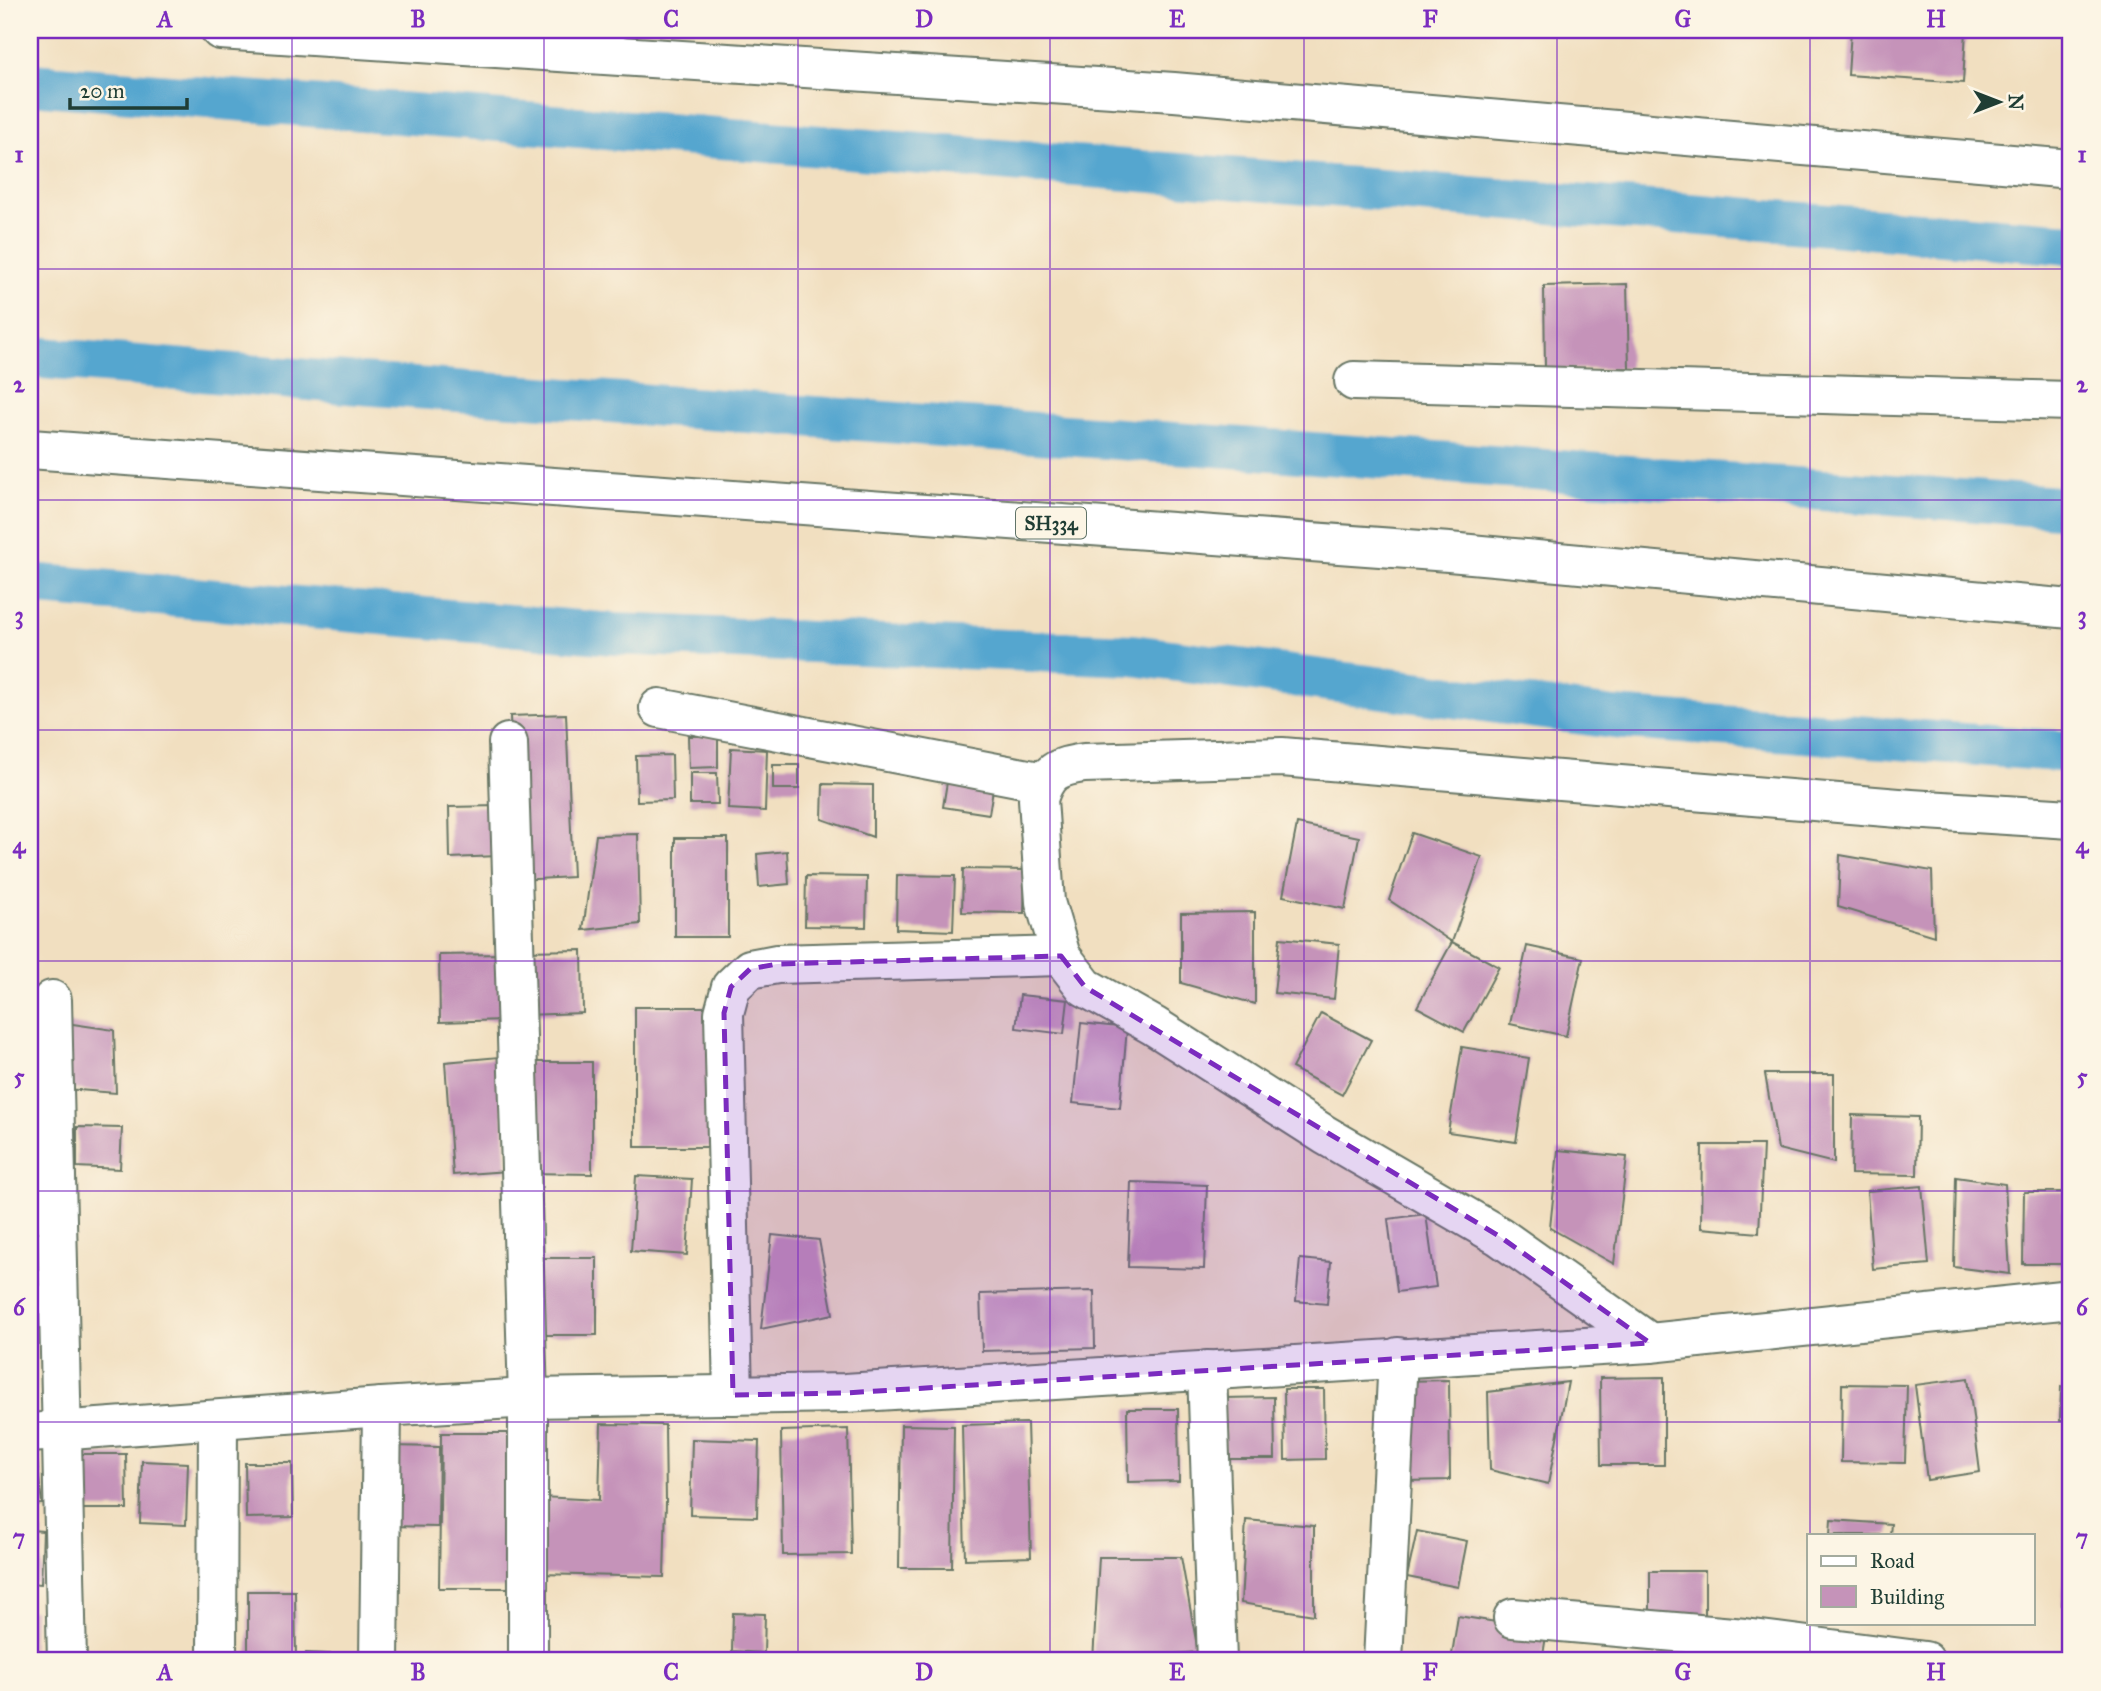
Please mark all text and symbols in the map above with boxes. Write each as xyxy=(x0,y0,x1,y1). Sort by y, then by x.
text: A xyxy=(155,5,173,33)
text: B xyxy=(410,5,426,33)
text: C xyxy=(663,5,679,33)
text: D xyxy=(915,5,933,33)
text: E xyxy=(1169,5,1186,33)
text: F xyxy=(1422,5,1438,33)
text: G xyxy=(1675,5,1692,33)
text: H xyxy=(1926,5,1946,33)
scale bar xyxy=(70,66,187,110)
north arrow xyxy=(1965,66,2035,136)
text: 20 m xyxy=(80,78,125,104)
text: N xyxy=(2004,94,2027,110)
text: 1 xyxy=(14,140,24,168)
text: 1 xyxy=(2077,140,2087,168)
text: 2 xyxy=(13,370,25,398)
text: 2 xyxy=(2076,370,2088,398)
road number: SH334 xyxy=(1016,508,1086,538)
text: 3 xyxy=(14,601,24,630)
text: 3 xyxy=(2077,601,2087,630)
text: 4 xyxy=(13,831,27,859)
text: 4 xyxy=(2076,831,2090,859)
text: 5 xyxy=(14,1062,25,1090)
text: 5 xyxy=(2077,1062,2088,1090)
text: 6 xyxy=(13,1293,26,1321)
text: 6 xyxy=(2076,1293,2089,1321)
text: 7 xyxy=(13,1523,25,1551)
text: 7 xyxy=(2076,1523,2088,1551)
legend xyxy=(1807,1534,2035,1624)
text: Road xyxy=(1870,1548,1915,1574)
text: Building xyxy=(1870,1584,1944,1610)
text: A xyxy=(155,1658,173,1686)
text: B xyxy=(410,1658,426,1686)
text: C xyxy=(663,1658,679,1686)
text: D xyxy=(915,1658,933,1686)
text: E xyxy=(1169,1658,1186,1686)
text: F xyxy=(1422,1658,1438,1686)
text: G xyxy=(1675,1658,1692,1686)
text: H xyxy=(1926,1658,1946,1686)

